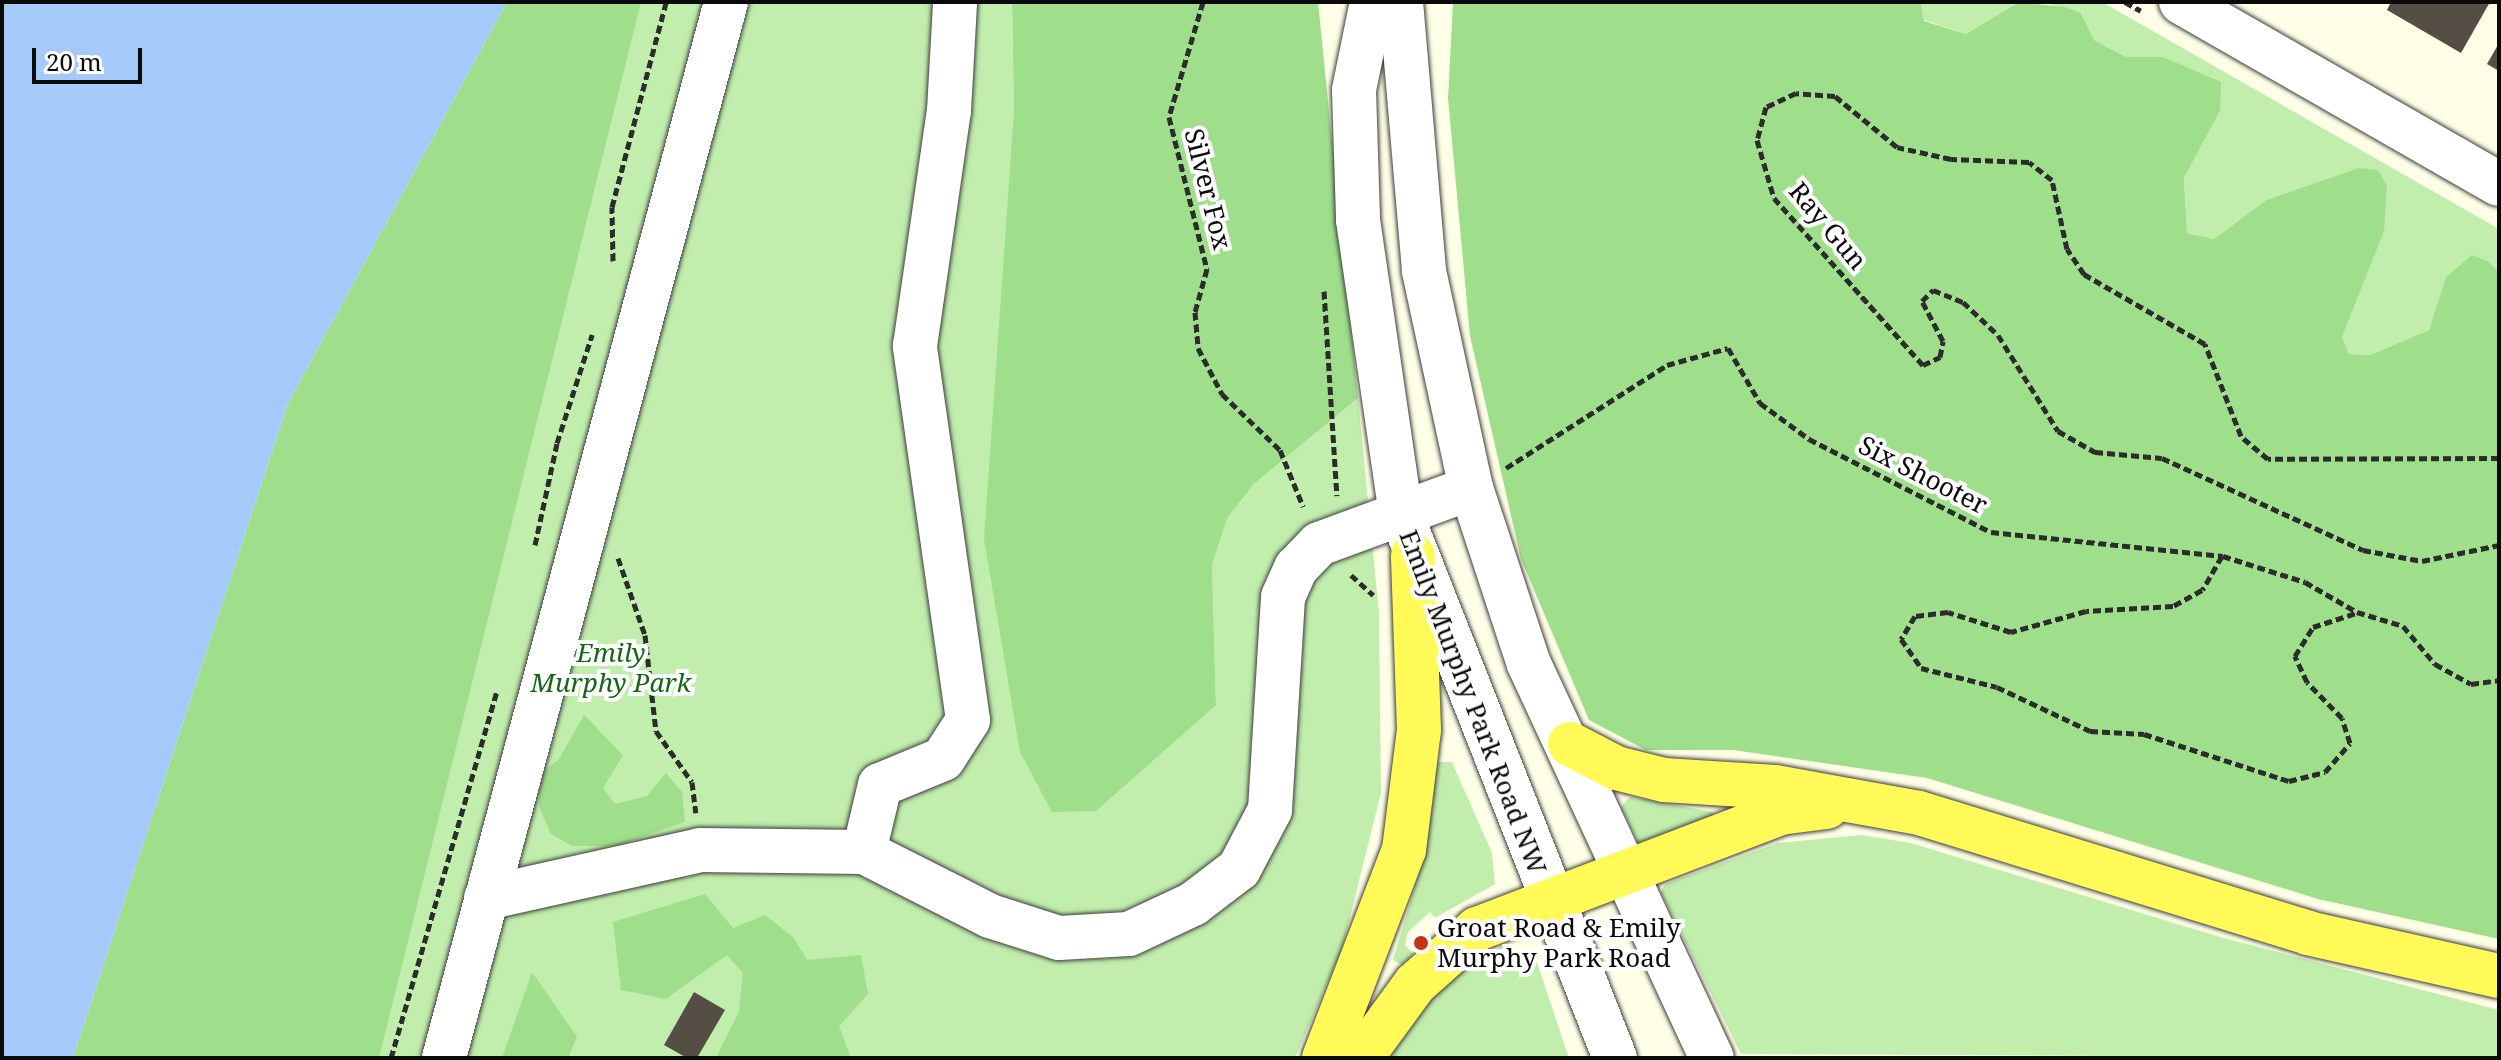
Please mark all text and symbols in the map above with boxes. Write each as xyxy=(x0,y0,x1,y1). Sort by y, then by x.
scale bar xyxy=(36,32,146,82)
text: 20 m xyxy=(46,45,102,78)
street label: Silver Fox xyxy=(1178,126,1238,252)
street label: Ray Gun xyxy=(1782,176,1874,276)
street label: Six Shooter xyxy=(1853,429,1993,521)
street label: Emily Murphy Park Road NW xyxy=(1393,525,1553,879)
park label: Emily Murphy Park xyxy=(531,637,691,698)
place label: Groat Road & Emily Murphy Park Road xyxy=(1437,912,1681,974)
marker: Groat Road & Emily Murphy Park Road xyxy=(1412,934,1430,952)

